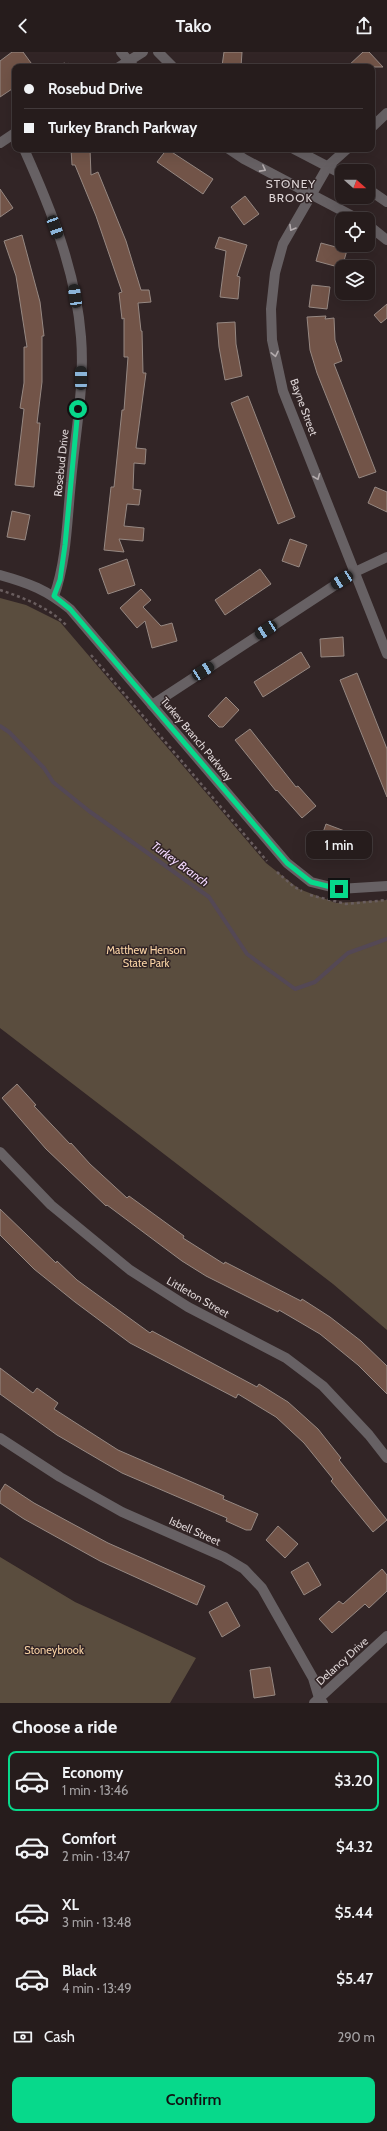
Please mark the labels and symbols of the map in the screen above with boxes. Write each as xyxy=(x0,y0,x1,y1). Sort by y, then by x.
one-way arrow xyxy=(259,164,266,171)
north arrow xyxy=(335,164,375,204)
district label: STONEY BROOK xyxy=(266,176,316,205)
car xyxy=(45,214,65,240)
one-way arrow xyxy=(290,224,297,231)
car xyxy=(67,283,83,309)
one-way arrow xyxy=(271,351,279,357)
car xyxy=(75,366,87,390)
street label: Bayne Street xyxy=(287,377,321,438)
route start xyxy=(69,400,87,418)
street label: Rosebud Drive xyxy=(50,428,72,497)
one-way arrow xyxy=(313,473,321,480)
car xyxy=(329,568,355,592)
car xyxy=(253,618,279,642)
car xyxy=(190,659,216,683)
street label: Turkey Branch Parkway xyxy=(158,694,237,784)
callout: 1 min xyxy=(306,831,372,859)
water label: Turkey Branch xyxy=(149,838,212,889)
route end xyxy=(330,880,348,898)
park label: Matthew Henson State Park xyxy=(106,943,186,970)
street label: Littleton Street xyxy=(164,1273,232,1321)
street label: Isbell Street xyxy=(167,1513,223,1549)
street label: Delancy Drive xyxy=(313,1634,371,1688)
park label: Stoneybrook xyxy=(24,1643,84,1657)

